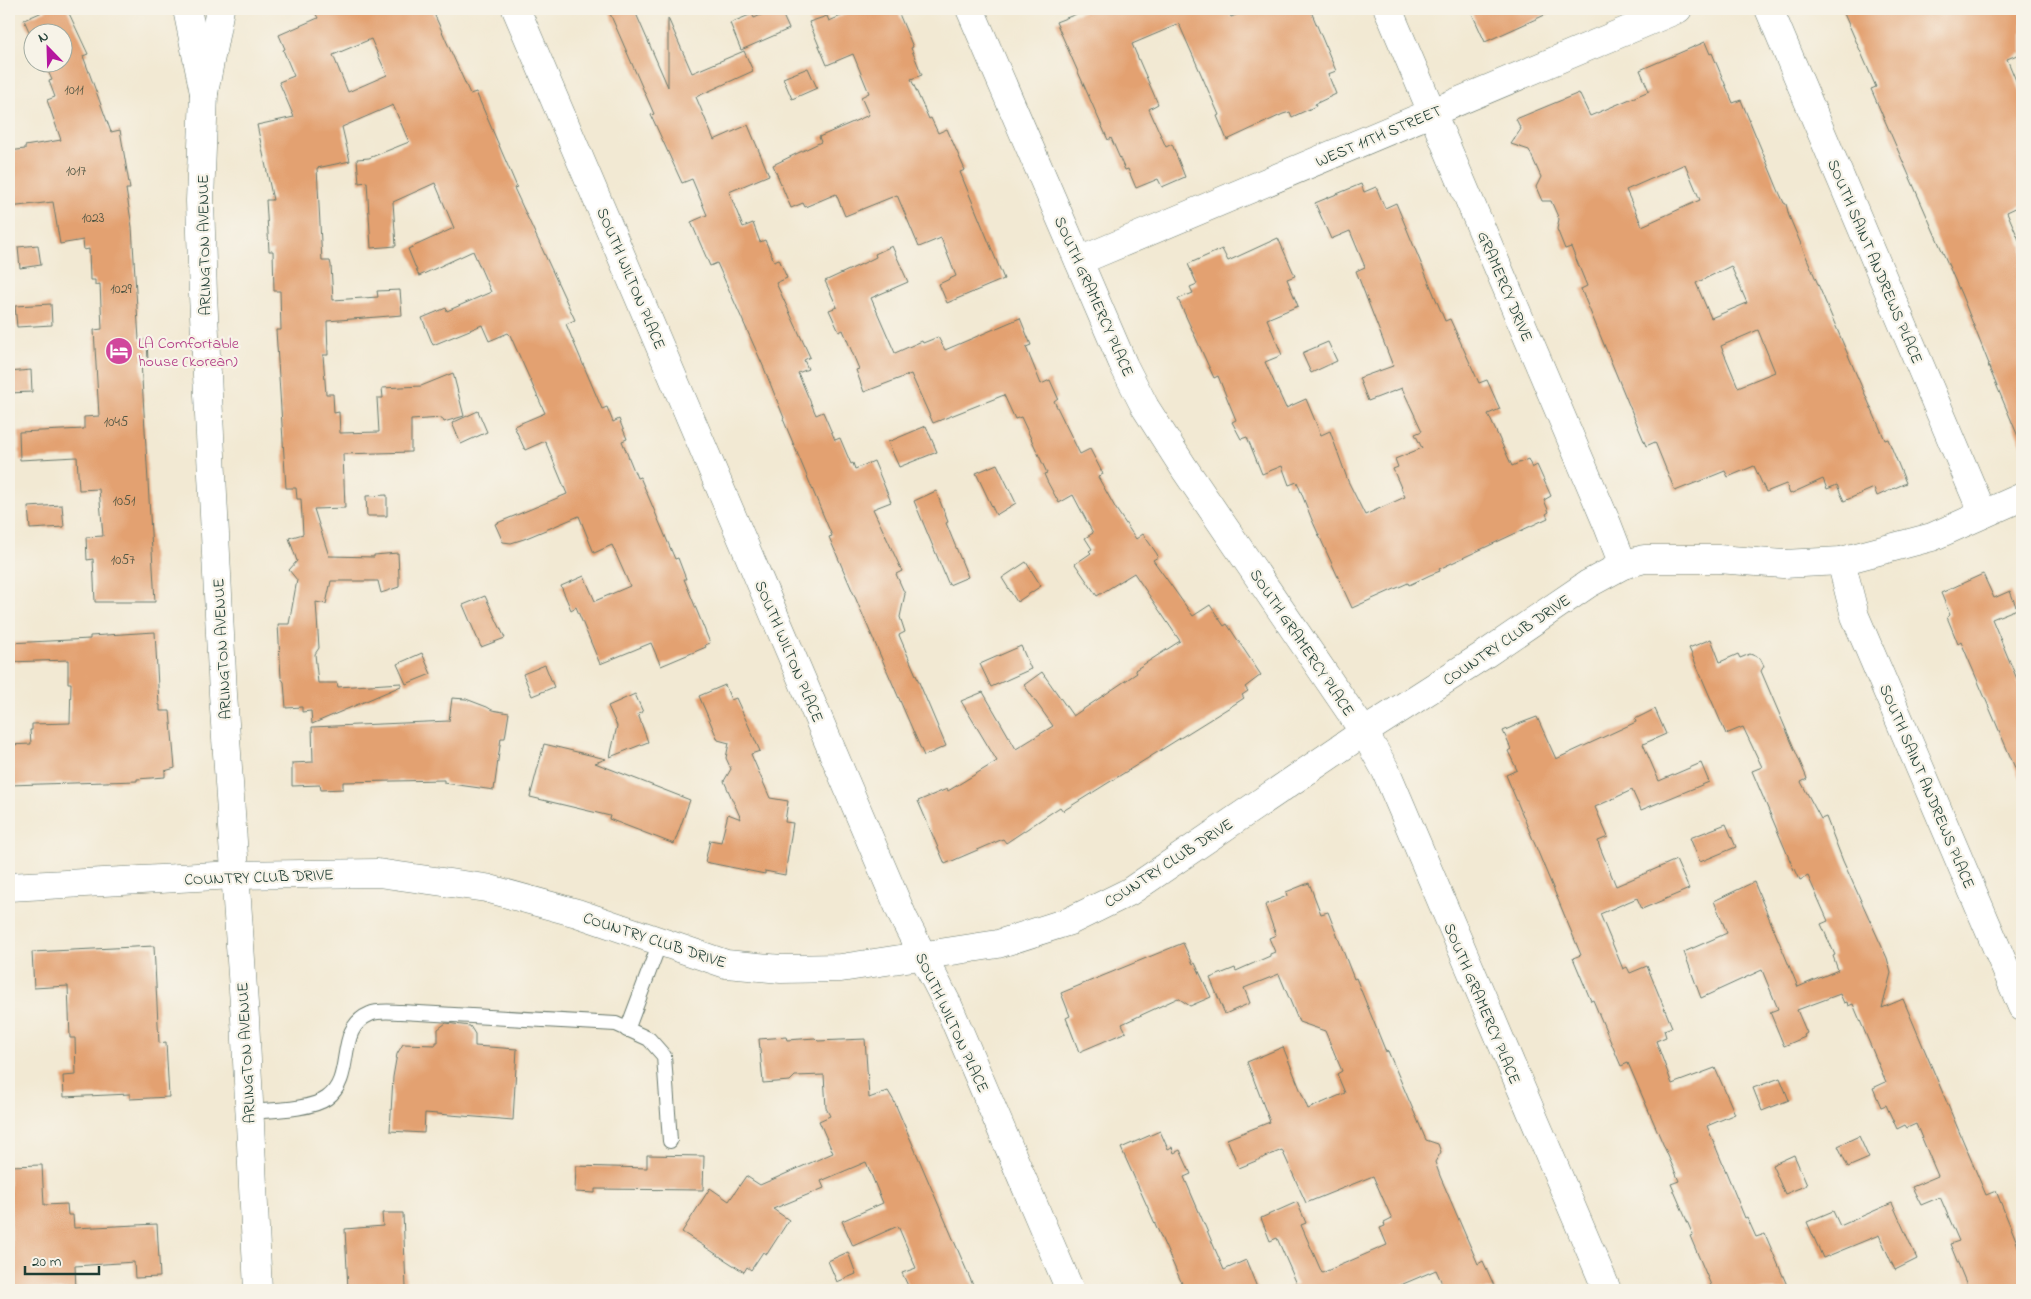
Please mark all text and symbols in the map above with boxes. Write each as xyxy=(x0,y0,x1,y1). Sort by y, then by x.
north arrow xyxy=(22,22,72,72)
text: N xyxy=(35,26,52,49)
house number: 1011 xyxy=(64,80,84,101)
street label: WEST 11TH STREET xyxy=(1312,99,1446,174)
street label: SOUTH SAINT ANDREWS PLACE xyxy=(1820,156,1928,368)
house number: 1017 xyxy=(66,161,87,182)
street label: ARLINGTON AVENUE xyxy=(192,174,218,316)
street label: SOUTH WILTON PLACE xyxy=(589,204,671,354)
house number: 1023 xyxy=(81,208,105,229)
street label: SOUTH GRAMERCY PLACE xyxy=(1047,213,1139,381)
street label: GRAMERCY DRIVE xyxy=(1470,228,1538,346)
house number: 1029 xyxy=(110,279,133,300)
place label: LA Comfortable house (korean) xyxy=(138,332,240,374)
hotel icon: LA Comfortable house (korean) xyxy=(104,336,134,366)
house number: 1045 xyxy=(104,412,128,433)
house number: 1051 xyxy=(113,491,136,512)
house number: 1057 xyxy=(111,550,135,571)
street label: SOUTH GRAMERCY PLACE xyxy=(1243,565,1360,722)
street label: SOUTH WILTON PLACE xyxy=(747,577,829,727)
street label: ARLINGTON AVENUE xyxy=(207,578,239,720)
street label: COUNTRY CLUB DRIVE xyxy=(1439,589,1576,692)
street label: SOUTH SAINT ANDREWS PLACE xyxy=(1872,681,1980,893)
street label: COUNTRY CLUB DRIVE xyxy=(1100,813,1238,914)
street label: COUNTRY CLUB DRIVE xyxy=(184,863,334,893)
street label: COUNTRY CLUB DRIVE xyxy=(580,906,729,975)
street label: SOUTH GRAMERCY PLACE xyxy=(1436,919,1526,1088)
street label: SOUTH WILTON PLACE xyxy=(908,949,994,1097)
street label: ARLINGTON AVENUE xyxy=(231,982,263,1124)
scale bar xyxy=(25,1244,99,1276)
text: 20 m xyxy=(32,1251,62,1273)

